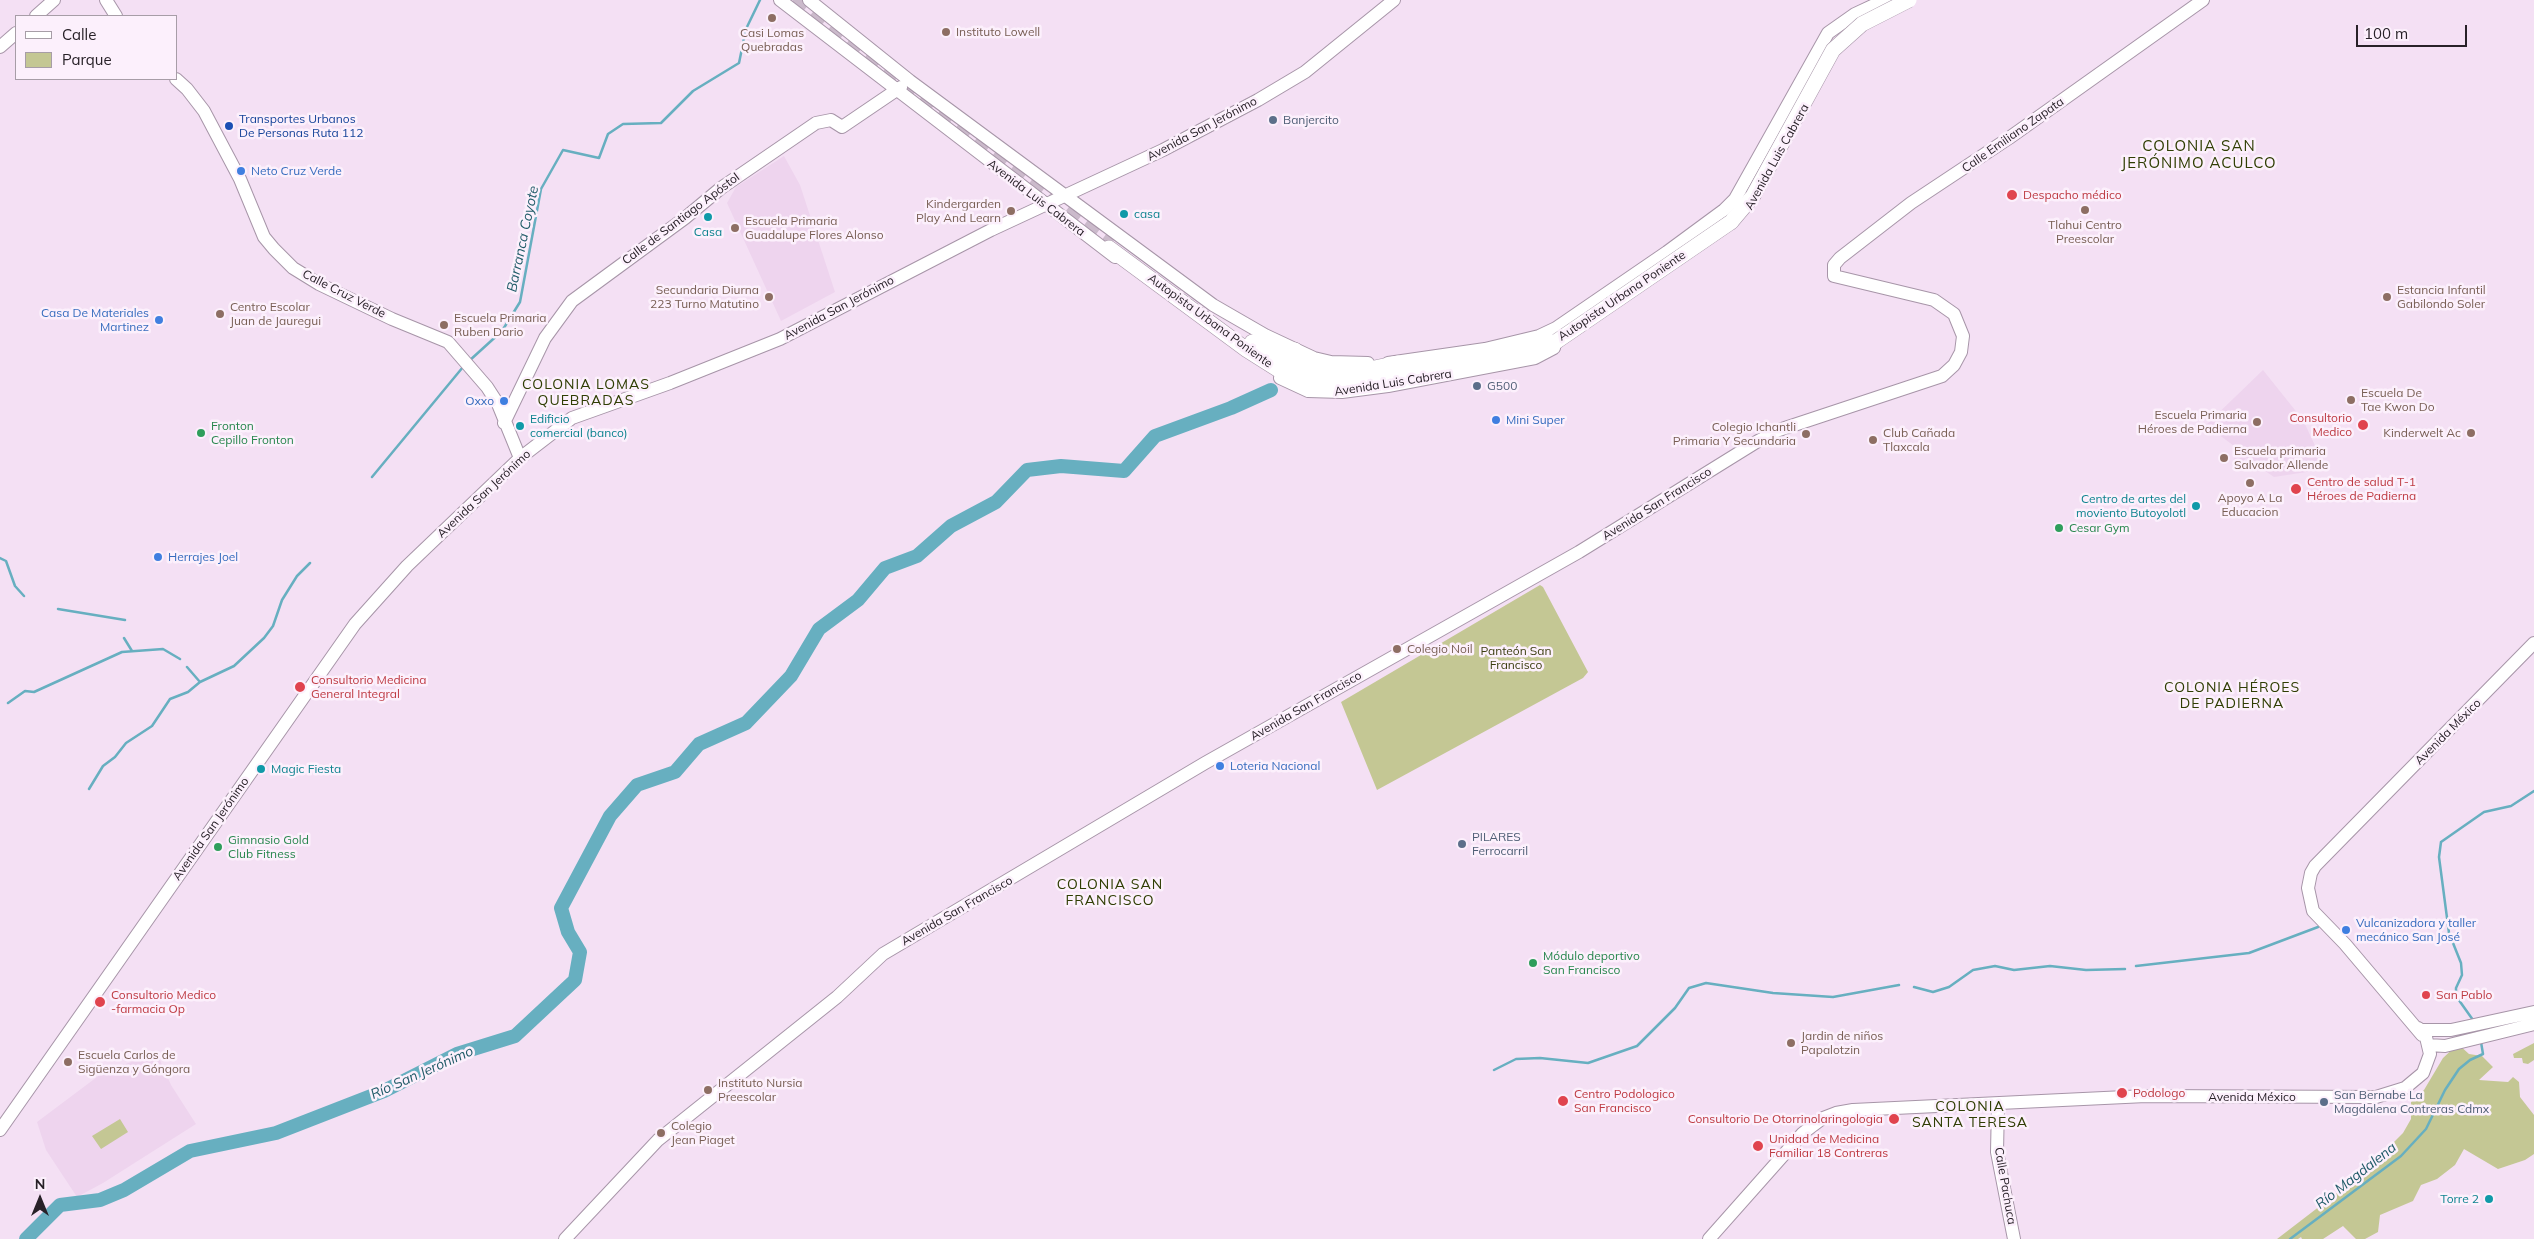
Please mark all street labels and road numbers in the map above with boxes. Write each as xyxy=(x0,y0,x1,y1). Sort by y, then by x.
street label: Avenida San Jerónimo xyxy=(1145,94,1259,164)
street label: Calle Emiliano Zapata xyxy=(1959,94,2067,176)
street label: Avenida Luis Cabrera xyxy=(1742,102,1812,212)
street label: Avenida Luis Cabrera xyxy=(984,157,1088,239)
street label: Calle de Santiago Apóstol xyxy=(619,170,743,268)
street label: Autopista Urbana Poniente xyxy=(1556,248,1688,344)
street label: Calle Cruz Verde xyxy=(300,267,388,321)
street label: Autopista Urbana Poniente xyxy=(1145,271,1275,371)
street label: Avenida San Jerónimo xyxy=(782,273,896,343)
street label: Avenida Luis Cabrera xyxy=(1333,367,1453,399)
street label: Avenida San Jerónimo xyxy=(434,447,534,541)
street label: Avenida San Francisco xyxy=(1600,464,1714,544)
street label: Avenida San Francisco xyxy=(1248,668,1364,744)
street label: Avenida México xyxy=(2412,696,2484,768)
street label: Avenida San Jerónimo xyxy=(170,775,252,883)
street label: Avenida San Francisco xyxy=(899,873,1015,949)
street label: Avenida México xyxy=(2208,1090,2296,1104)
street label: Calle Pachuca xyxy=(1991,1146,2019,1226)

